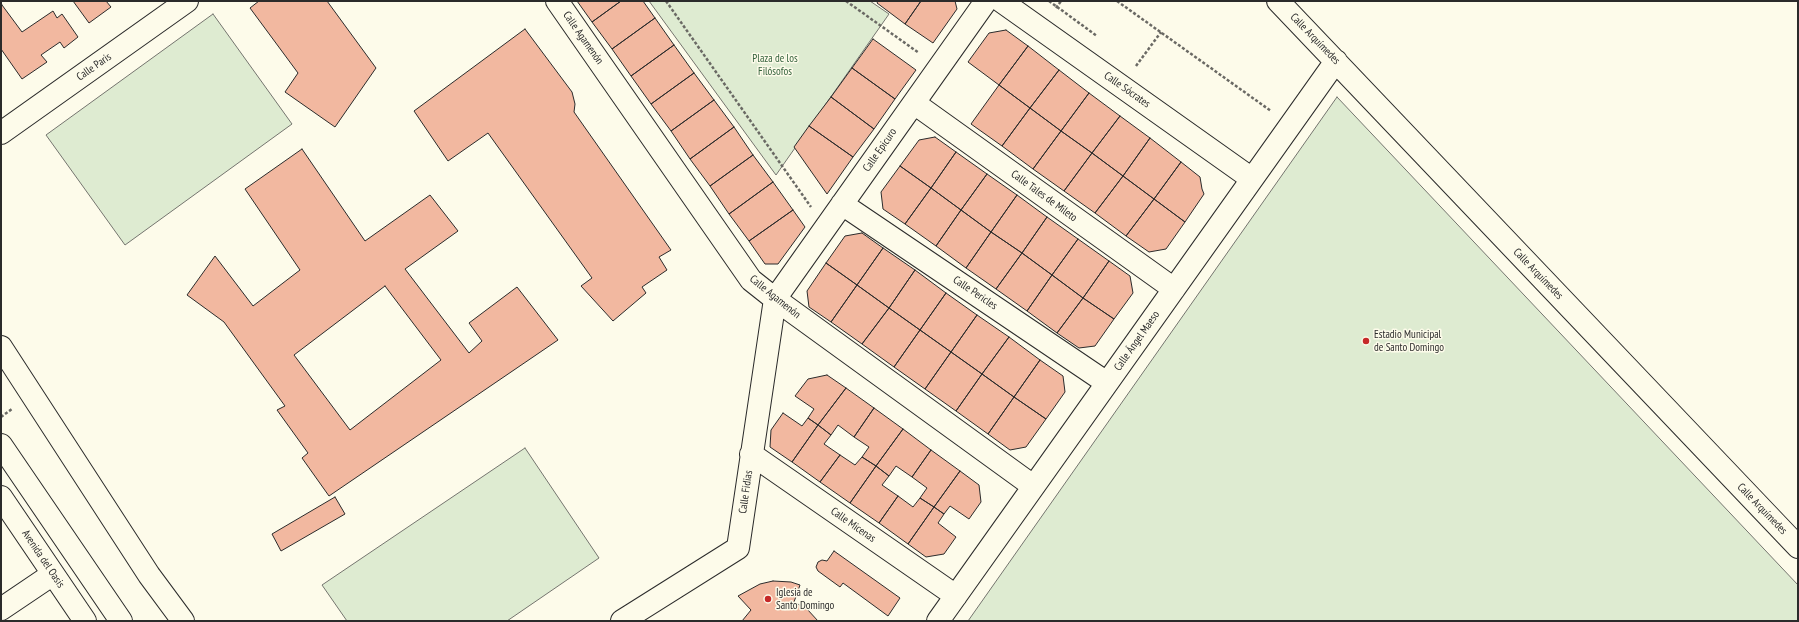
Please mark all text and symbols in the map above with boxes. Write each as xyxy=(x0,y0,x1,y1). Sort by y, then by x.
street label: Calle Agamenón xyxy=(560,9,606,67)
street label: Calle Arquímedes xyxy=(1287,11,1343,67)
street label: Calle Paris xyxy=(74,50,114,84)
park label: Plaza de los Filósofos xyxy=(752,52,798,78)
street label: Calle Sócrates xyxy=(1101,69,1153,111)
street label: Calle Epicuro xyxy=(860,126,900,174)
street label: Calle Tales de Mileto xyxy=(1008,168,1080,224)
street label: Calle Arquímedes xyxy=(1510,246,1566,302)
street label: Calle Agamenón xyxy=(747,272,803,322)
street label: Calle Pericles xyxy=(950,273,1000,313)
street label: Calle Ángel Maeso xyxy=(1112,309,1162,373)
place label: Estadio Municipal de Santo Domingo xyxy=(1374,328,1444,354)
marker: Estadio Municipal de Santo Domingo xyxy=(1361,336,1371,346)
street label: Calle Fidias xyxy=(736,470,756,514)
street label: Calle Arquímedes xyxy=(1734,481,1790,537)
street label: Calle Micenas xyxy=(828,505,878,545)
street label: Avenida del Oasis xyxy=(19,528,67,590)
place label: Iglesia de Santo Domingo xyxy=(776,586,834,612)
marker: Iglesia de Santo Domingo xyxy=(763,594,773,604)

